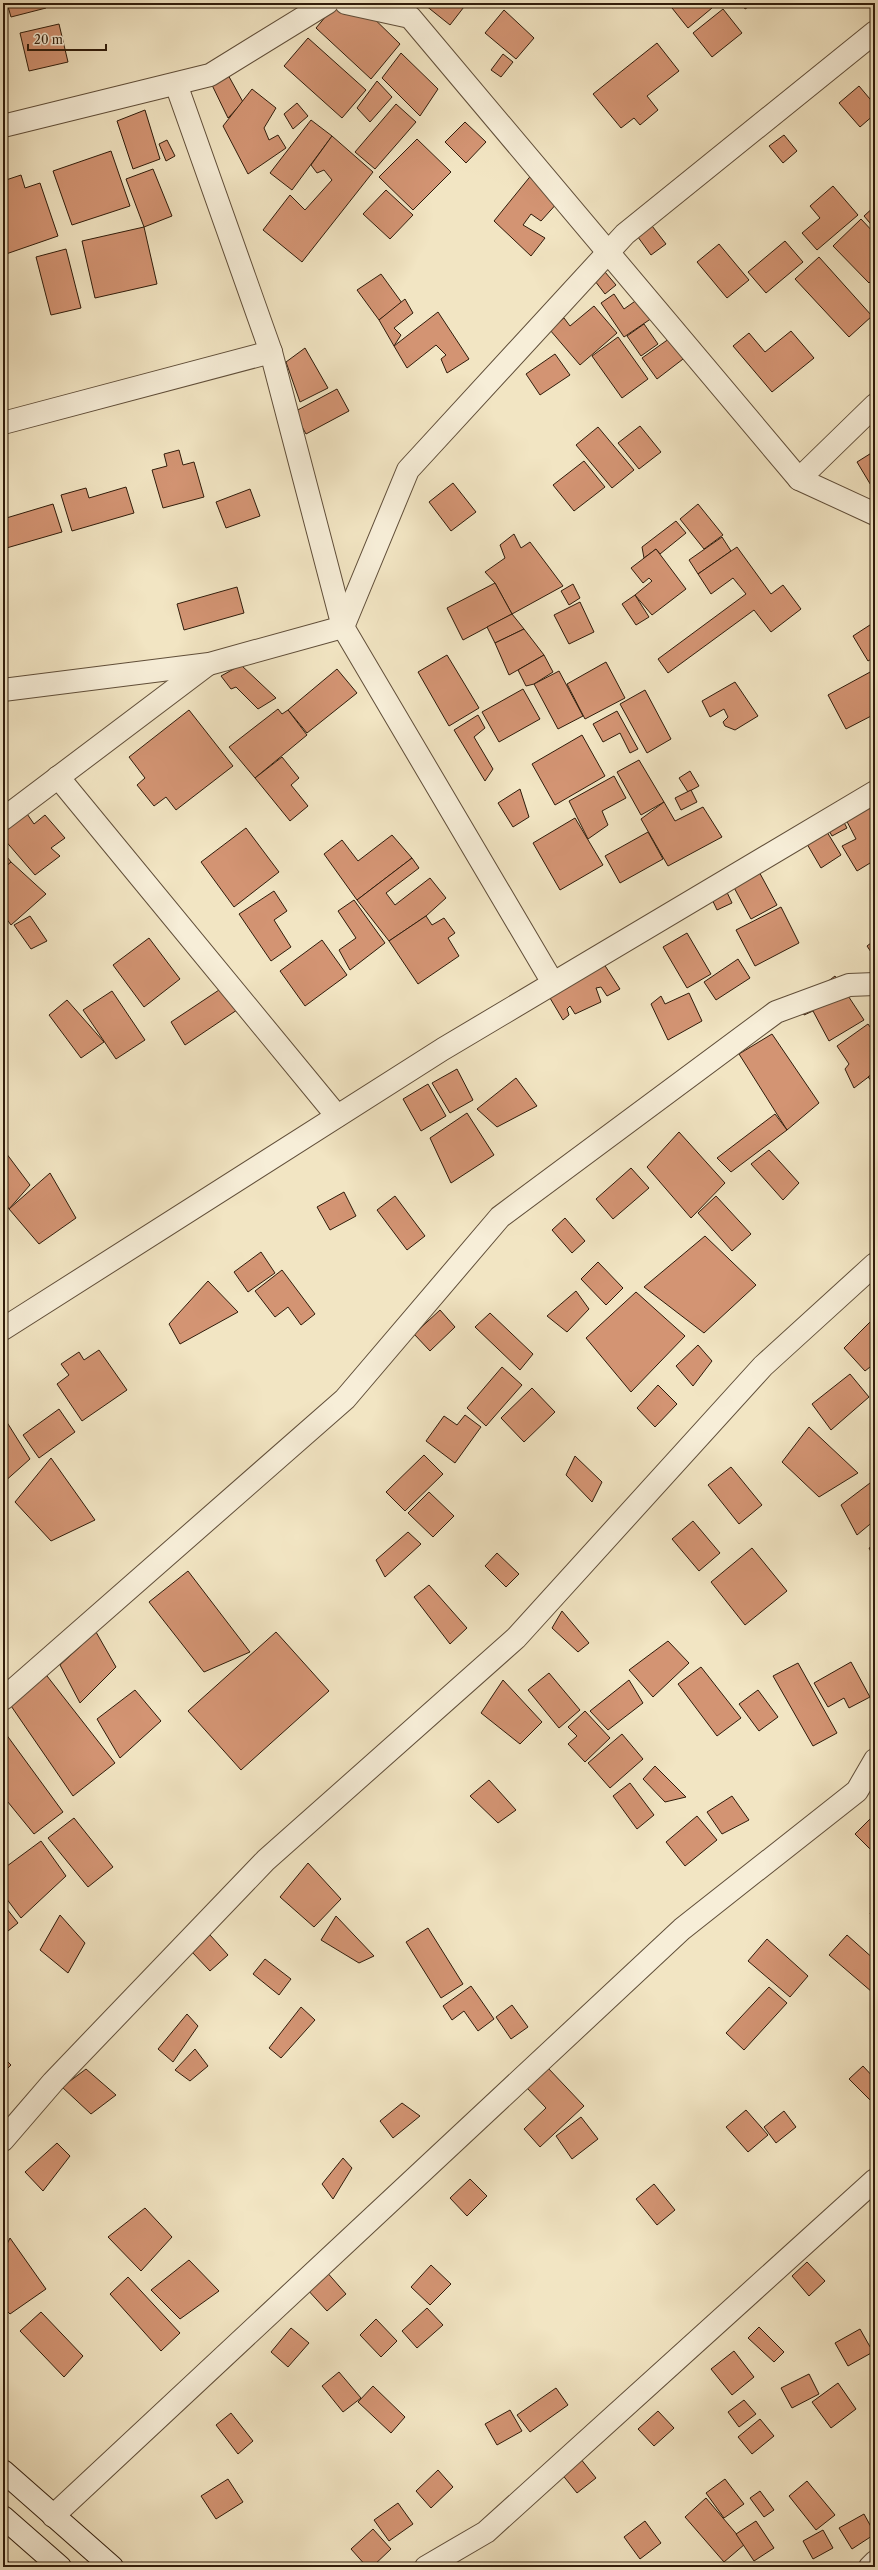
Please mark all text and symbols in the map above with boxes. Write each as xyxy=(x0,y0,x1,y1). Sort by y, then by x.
scale bar xyxy=(28,26,106,52)
text: 20 m xyxy=(34,32,63,47)

